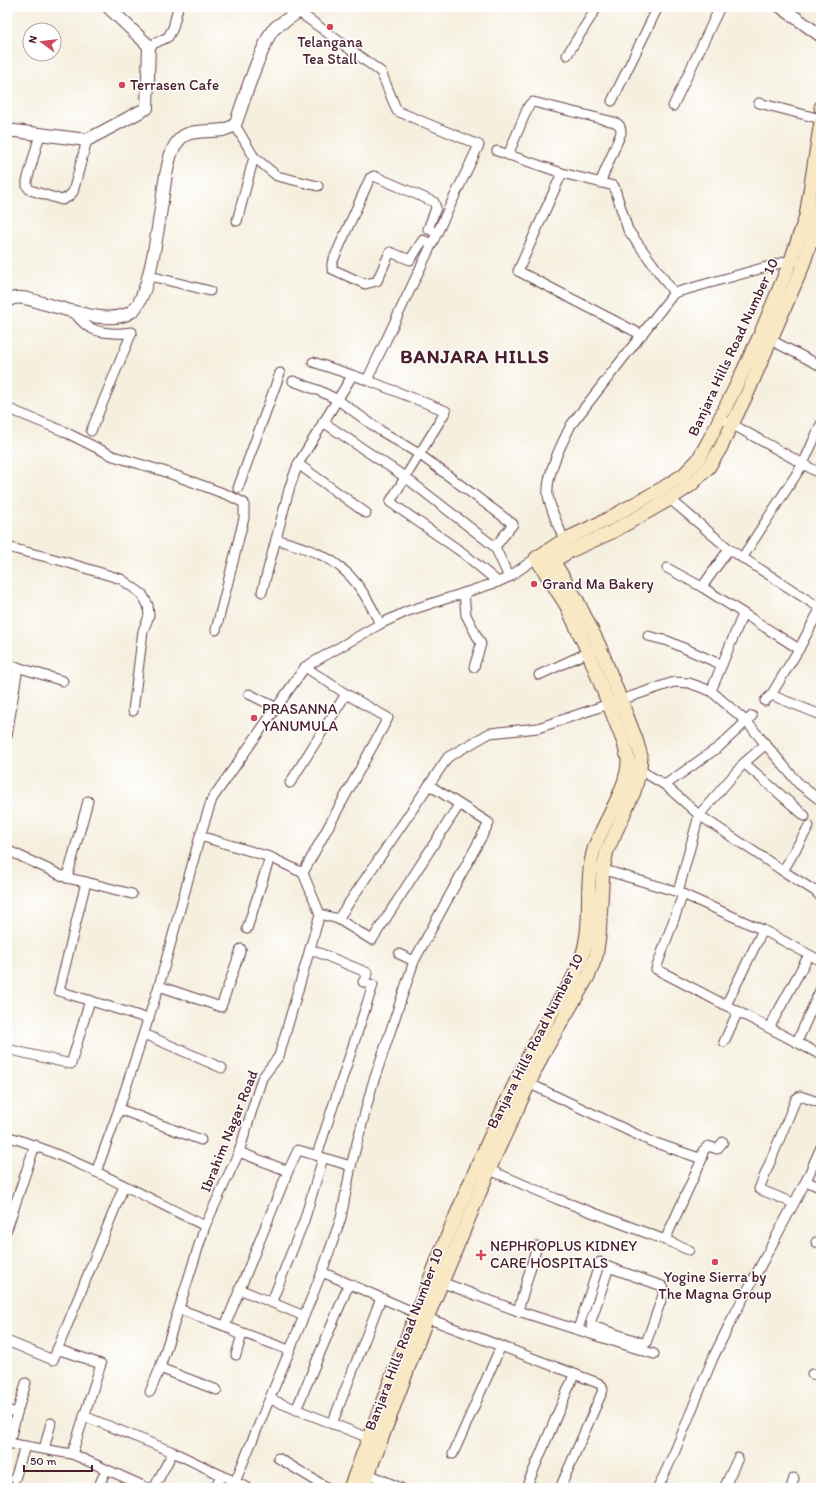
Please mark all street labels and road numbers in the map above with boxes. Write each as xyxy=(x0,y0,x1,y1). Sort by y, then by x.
street label: Banjara Hills Road Number 10 xyxy=(684,255,782,439)
street label: Banjara Hills Road Number 10 xyxy=(483,950,587,1132)
street label: Ibrahim Nagar Road xyxy=(196,1067,262,1195)
street label: Banjara Hills Road Number 10 xyxy=(361,1245,447,1433)

